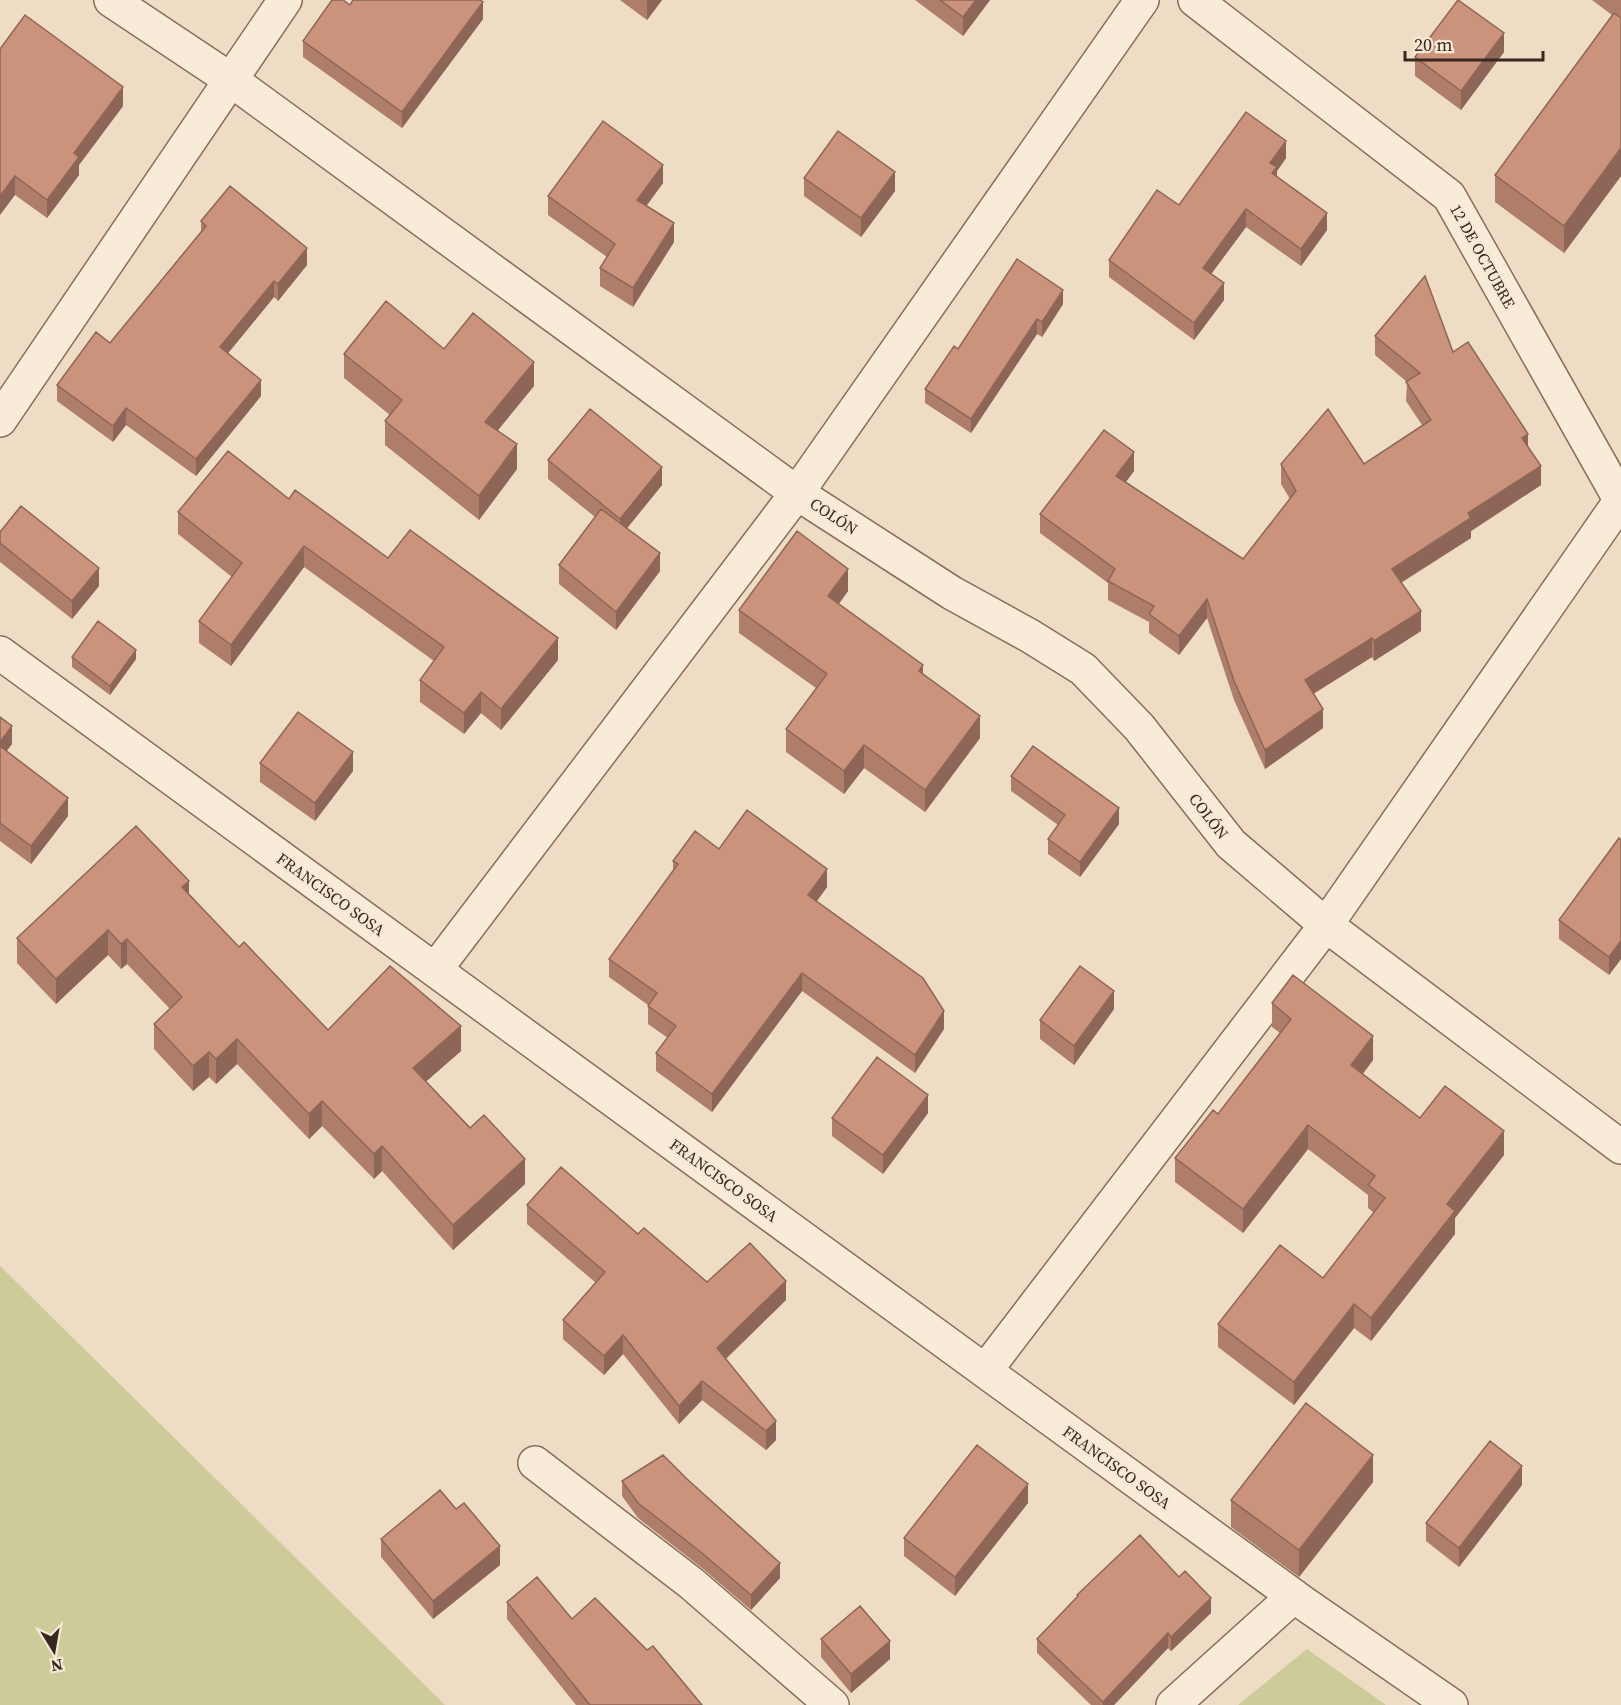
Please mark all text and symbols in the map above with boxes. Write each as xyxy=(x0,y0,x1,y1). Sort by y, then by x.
scale bar xyxy=(1405,24,1543,62)
text: 20 m xyxy=(1414,32,1452,57)
street label: 12 DE OCTUBRE xyxy=(1445,200,1521,312)
street label: COLÓN xyxy=(806,492,862,540)
street label: COLÓN xyxy=(1184,788,1234,844)
street label: FRANCISCO SOSA xyxy=(272,847,390,941)
street label: FRANCISCO SOSA xyxy=(665,1133,783,1227)
street label: FRANCISCO SOSA xyxy=(1058,1420,1176,1514)
north arrow xyxy=(24,1621,84,1681)
text: N xyxy=(49,1654,65,1678)

